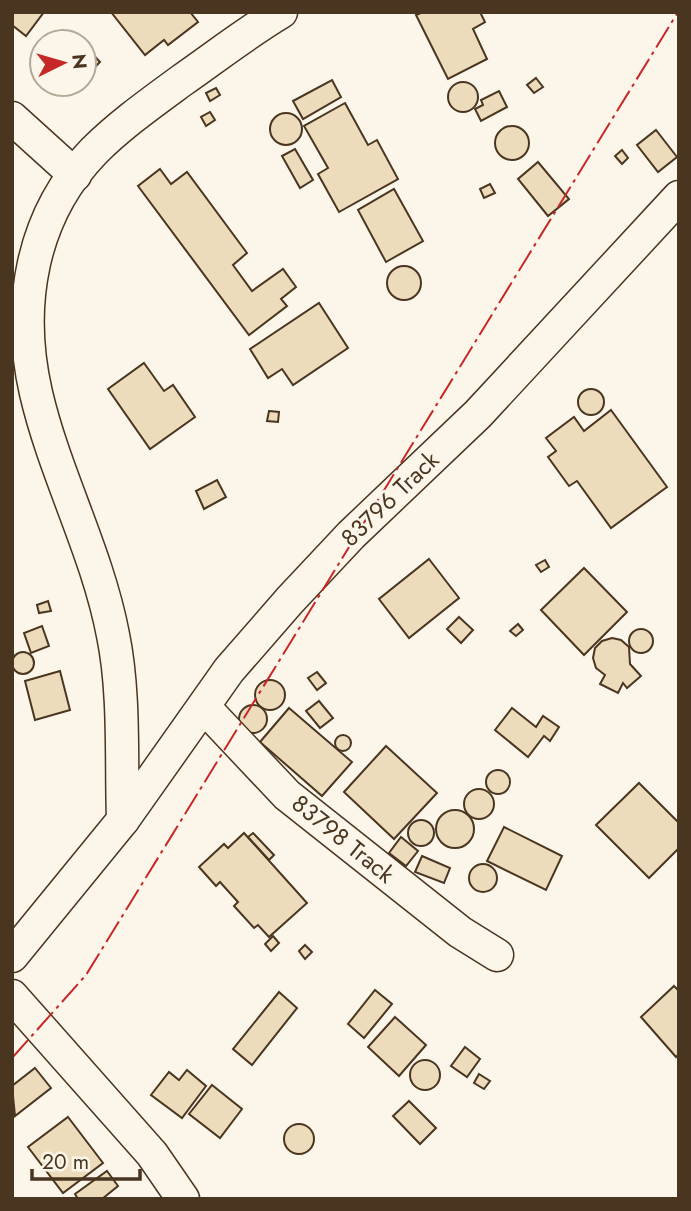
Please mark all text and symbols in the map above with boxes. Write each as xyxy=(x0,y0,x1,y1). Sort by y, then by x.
north arrow xyxy=(28,28,98,98)
text: N xyxy=(65,53,94,70)
street label: 83796 Track xyxy=(333,443,447,554)
street label: 83798 Track xyxy=(284,786,403,891)
scale bar xyxy=(32,1138,140,1182)
text: 20 m xyxy=(42,1147,89,1177)

